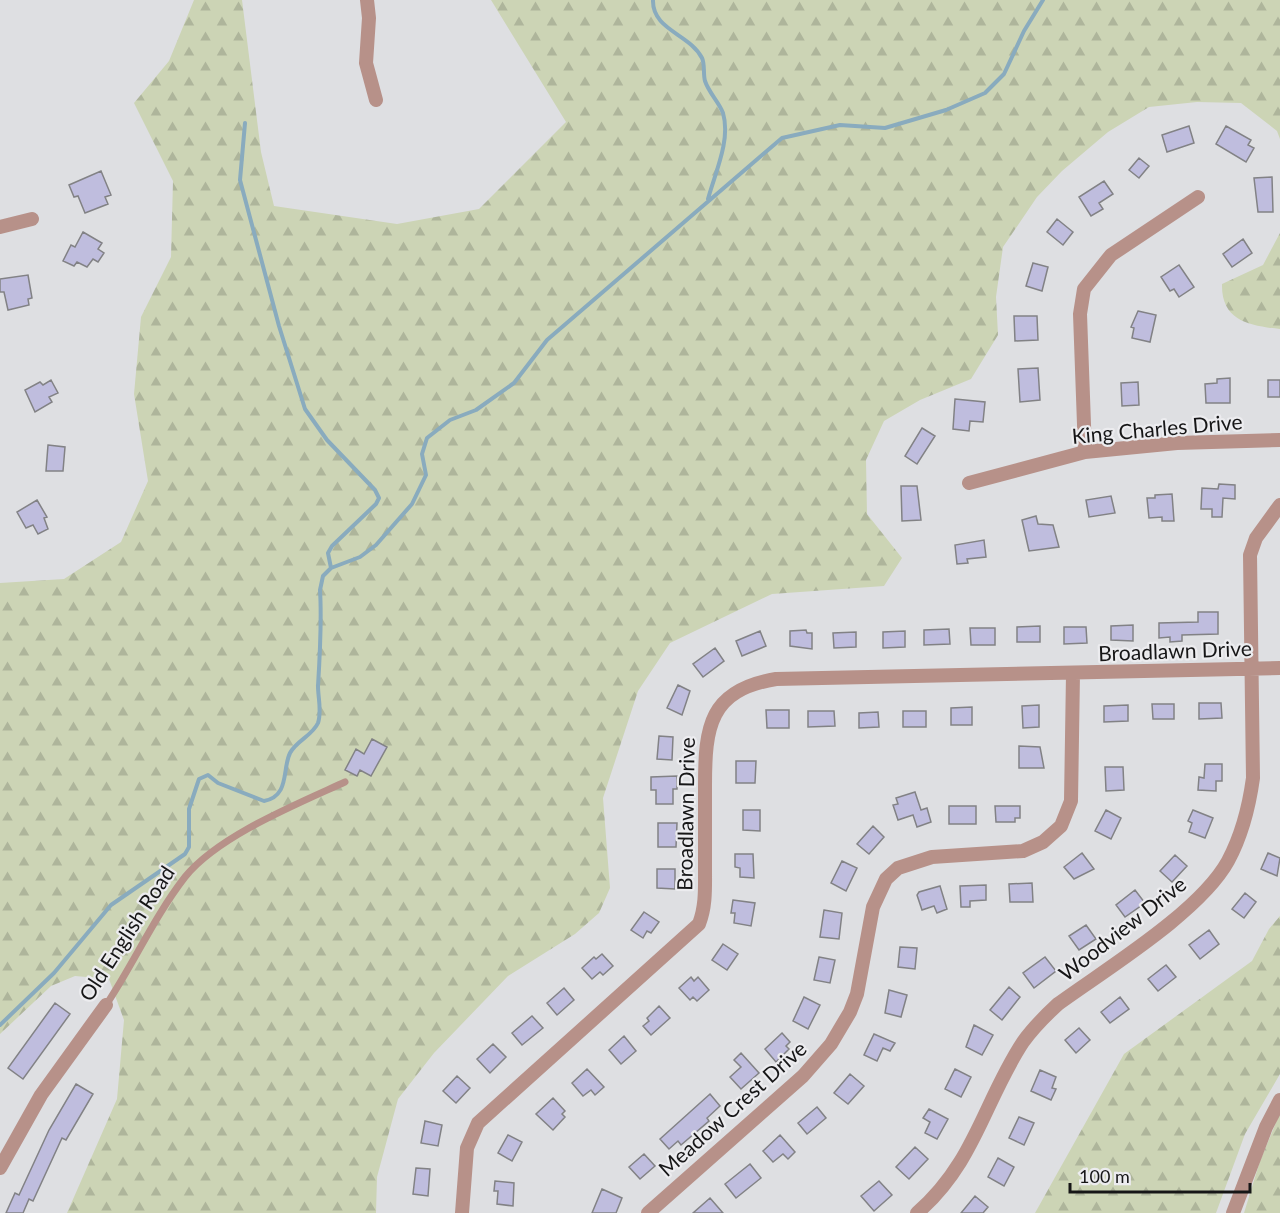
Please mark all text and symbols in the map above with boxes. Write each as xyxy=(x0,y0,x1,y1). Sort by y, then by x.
street label: King Charles Drive xyxy=(1071,408,1243,448)
street label: Broadlawn Drive xyxy=(1098,635,1252,665)
street label: Broadlawn Drive xyxy=(671,737,699,891)
street label: Old English Road xyxy=(73,861,179,1005)
street label: Woodview Drive xyxy=(1053,871,1191,985)
street label: Meadow Crest Drive xyxy=(653,1035,811,1181)
scale bar xyxy=(1070,1156,1250,1194)
text: 100 m xyxy=(1079,1165,1130,1187)

